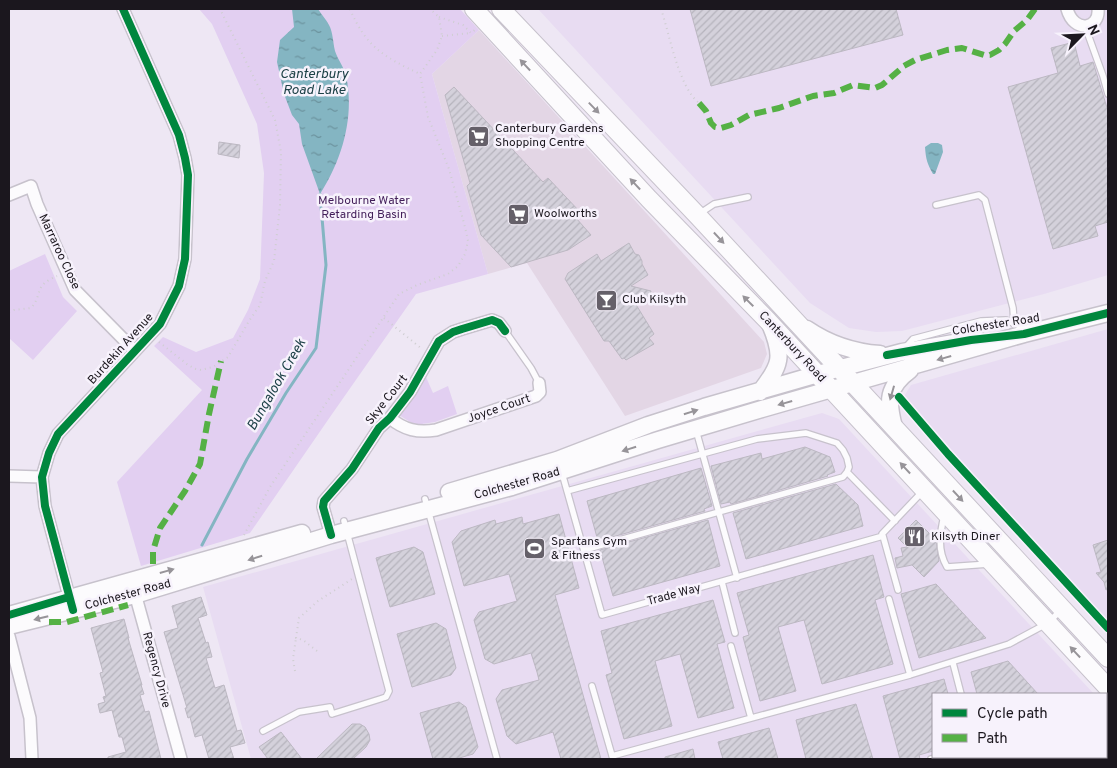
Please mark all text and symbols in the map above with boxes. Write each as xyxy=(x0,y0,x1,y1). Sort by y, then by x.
north arrow xyxy=(1057,10,1107,60)
text: N xyxy=(1083,22,1102,38)
one-way arrow xyxy=(519,59,531,71)
water label: Canterbury Road Lake xyxy=(280,66,349,99)
one-way arrow xyxy=(588,101,600,113)
place label: Canterbury Gardens Shopping Centre xyxy=(495,121,604,151)
supermarket icon: Canterbury Gardens Shopping Centre xyxy=(467,124,491,148)
one-way arrow xyxy=(629,179,641,191)
park label: Melbourne Water Retarding Basin xyxy=(318,193,410,223)
supermarket icon: Woolworths xyxy=(506,202,530,226)
place label: Woolworths xyxy=(534,206,597,222)
street label: Marraroo Close xyxy=(35,212,83,292)
one-way arrow xyxy=(713,231,725,243)
bar icon: Club Kilsyth xyxy=(594,288,618,312)
place label: Club Kilsyth xyxy=(622,292,686,308)
one-way arrow xyxy=(743,295,755,307)
street label: Canterbury Road xyxy=(755,308,829,386)
street label: Burdekin Avenue xyxy=(85,310,157,388)
street label: Colchester Road xyxy=(951,310,1041,340)
water label: Bungalook Creek xyxy=(244,335,311,434)
one-way arrow xyxy=(936,355,951,363)
street label: Skye Court xyxy=(362,372,412,428)
one-way arrow xyxy=(888,385,896,401)
street label: Joyce Court xyxy=(465,391,533,427)
one-way arrow xyxy=(778,399,793,407)
one-way arrow xyxy=(683,408,698,415)
one-way arrow xyxy=(622,446,637,454)
one-way arrow xyxy=(899,463,911,475)
street label: Colchester Road xyxy=(472,464,562,504)
one-way arrow xyxy=(953,490,964,502)
restaurant icon: Kilsyth Diner xyxy=(903,525,927,549)
place label: Kilsyth Diner xyxy=(931,529,1001,545)
place label: Spartans Gym & Fitness xyxy=(551,534,627,564)
sports icon: Spartans Gym & Fitness xyxy=(523,537,547,561)
one-way arrow xyxy=(247,555,262,563)
one-way arrow xyxy=(160,566,175,574)
street label: Colchester Road xyxy=(83,576,173,614)
street label: Trade Way xyxy=(645,580,703,610)
one-way arrow xyxy=(33,615,48,623)
street label: Regency Drive xyxy=(138,630,174,710)
one-way arrow xyxy=(1069,646,1081,658)
legend xyxy=(932,693,1107,758)
text: Cycle path xyxy=(977,705,1048,724)
text: Path xyxy=(977,730,1008,749)

